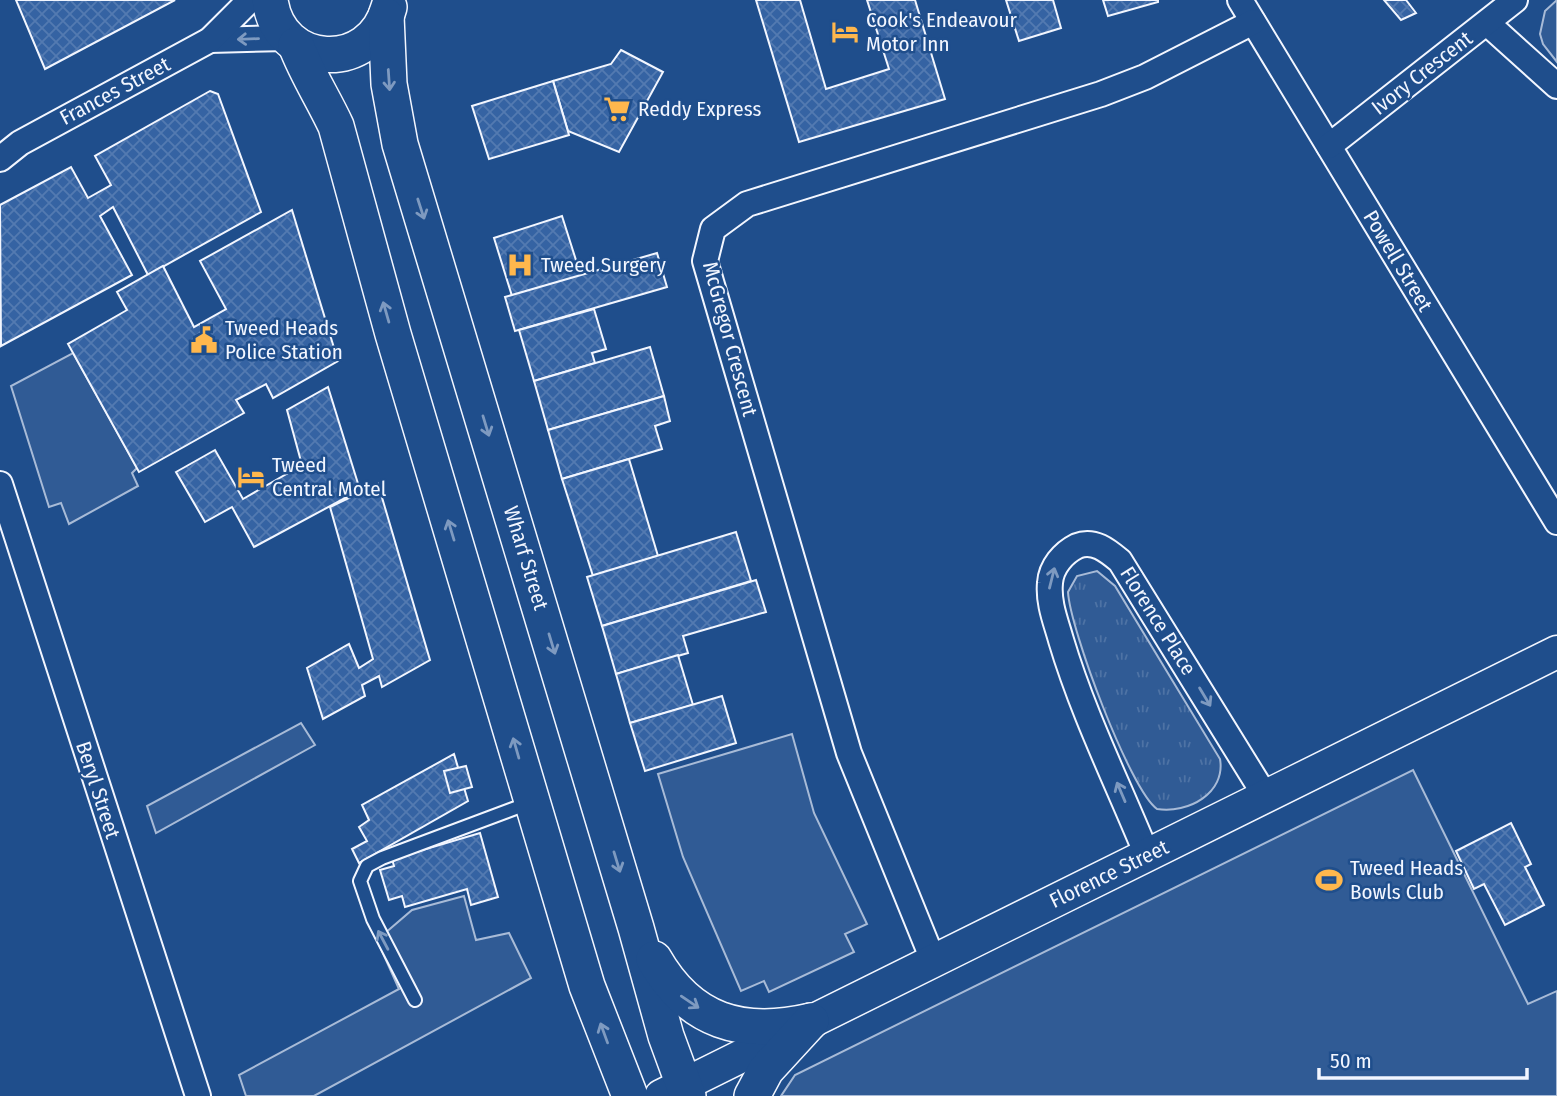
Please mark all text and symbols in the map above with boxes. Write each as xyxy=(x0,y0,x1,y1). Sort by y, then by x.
place label: Cook's Endeavour Motor Inn xyxy=(866,7,1017,57)
hotel icon: Cook's Endeavour Motor Inn xyxy=(830,17,860,47)
street label: Ivory Crescent xyxy=(1366,26,1478,120)
one-way arrow xyxy=(237,32,260,46)
street label: Frances Street xyxy=(55,51,175,131)
one-way arrow xyxy=(383,68,396,91)
supermarket icon: Reddy Express xyxy=(602,94,632,124)
place label: Reddy Express xyxy=(638,96,761,122)
one-way arrow xyxy=(416,197,428,219)
street label: Powell Street xyxy=(1358,206,1438,316)
hospital icon: Tweed Surgery xyxy=(505,250,535,280)
place label: Tweed Surgery xyxy=(541,252,666,278)
street label: McGregor Crescent xyxy=(697,259,763,419)
one-way arrow xyxy=(379,301,392,323)
place label: Tweed Heads Police Station xyxy=(225,315,343,365)
public building icon: Tweed Heads Police Station xyxy=(189,325,219,355)
one-way arrow xyxy=(481,415,494,437)
place label: Tweed Central Motel xyxy=(272,452,387,502)
hotel icon: Tweed Central Motel xyxy=(236,462,266,492)
street label: Wharf Street xyxy=(498,503,554,613)
one-way arrow xyxy=(444,519,457,541)
street label: Florence Place xyxy=(1114,562,1202,680)
one-way arrow xyxy=(1046,568,1059,590)
one-way arrow xyxy=(546,633,559,655)
one-way arrow xyxy=(1198,687,1212,707)
one-way arrow xyxy=(509,737,522,759)
street label: Beryl Street xyxy=(70,738,126,842)
one-way arrow xyxy=(1113,782,1126,803)
street label: Florence Street xyxy=(1045,834,1173,914)
one-way arrow xyxy=(611,851,624,873)
place label: Tweed Heads Bowls Club xyxy=(1350,855,1463,905)
sports icon: Tweed Heads Bowls Club xyxy=(1314,865,1344,895)
one-way arrow xyxy=(376,930,390,950)
one-way arrow xyxy=(680,995,699,1010)
one-way arrow xyxy=(597,1022,609,1044)
scale bar xyxy=(1319,1036,1527,1080)
text: 50 m xyxy=(1330,1048,1372,1074)

